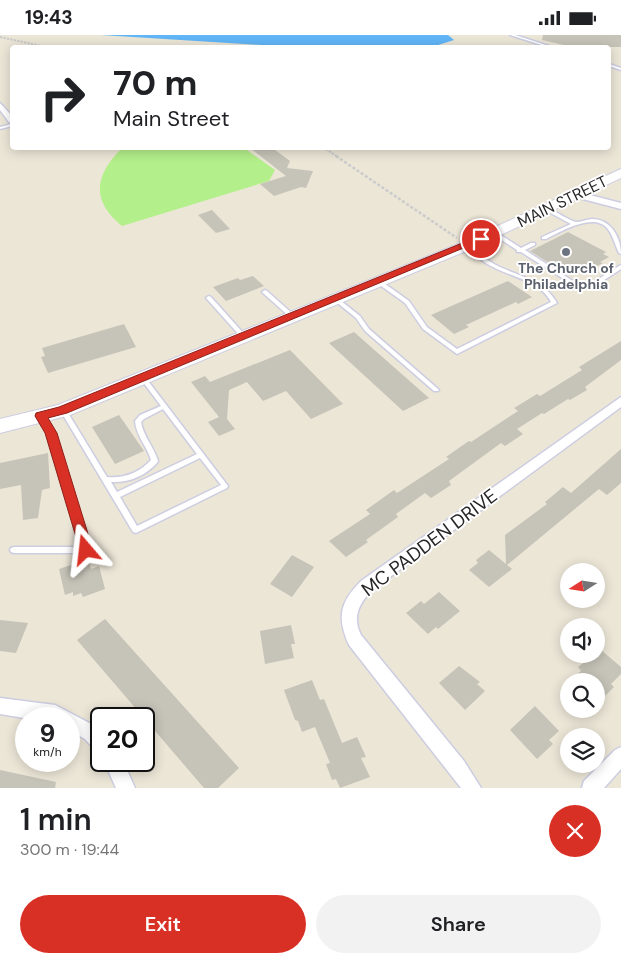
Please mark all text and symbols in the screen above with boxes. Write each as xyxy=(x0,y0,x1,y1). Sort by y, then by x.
text: 19:43 xyxy=(25,5,73,30)
text: 70 m xyxy=(113,60,197,106)
icon: right xyxy=(30,65,95,130)
text: Main Street xyxy=(113,104,230,133)
street label: MAIN STREET xyxy=(514,171,611,232)
pin xyxy=(460,218,502,260)
icon: arrive xyxy=(467,225,495,253)
marker: The Church of Philadelphia xyxy=(560,246,572,258)
place label: The Church of Philadelphia xyxy=(518,259,614,293)
street label: MC PADDEN DRIVE xyxy=(356,483,502,602)
position arrow xyxy=(59,523,111,575)
north arrow xyxy=(560,563,605,607)
map controls xyxy=(560,563,605,773)
button: sound xyxy=(560,618,605,663)
button: search xyxy=(560,673,605,718)
speed limit sign: 20 xyxy=(90,707,155,772)
text: 9 xyxy=(40,717,55,750)
button: layers xyxy=(560,728,605,773)
text: km/h xyxy=(33,744,62,760)
text: 1 min xyxy=(20,800,92,839)
button: close xyxy=(549,805,601,857)
text: 300 m · 19:44 xyxy=(20,839,119,860)
button: Exit xyxy=(20,895,306,953)
button: Share xyxy=(316,895,601,953)

